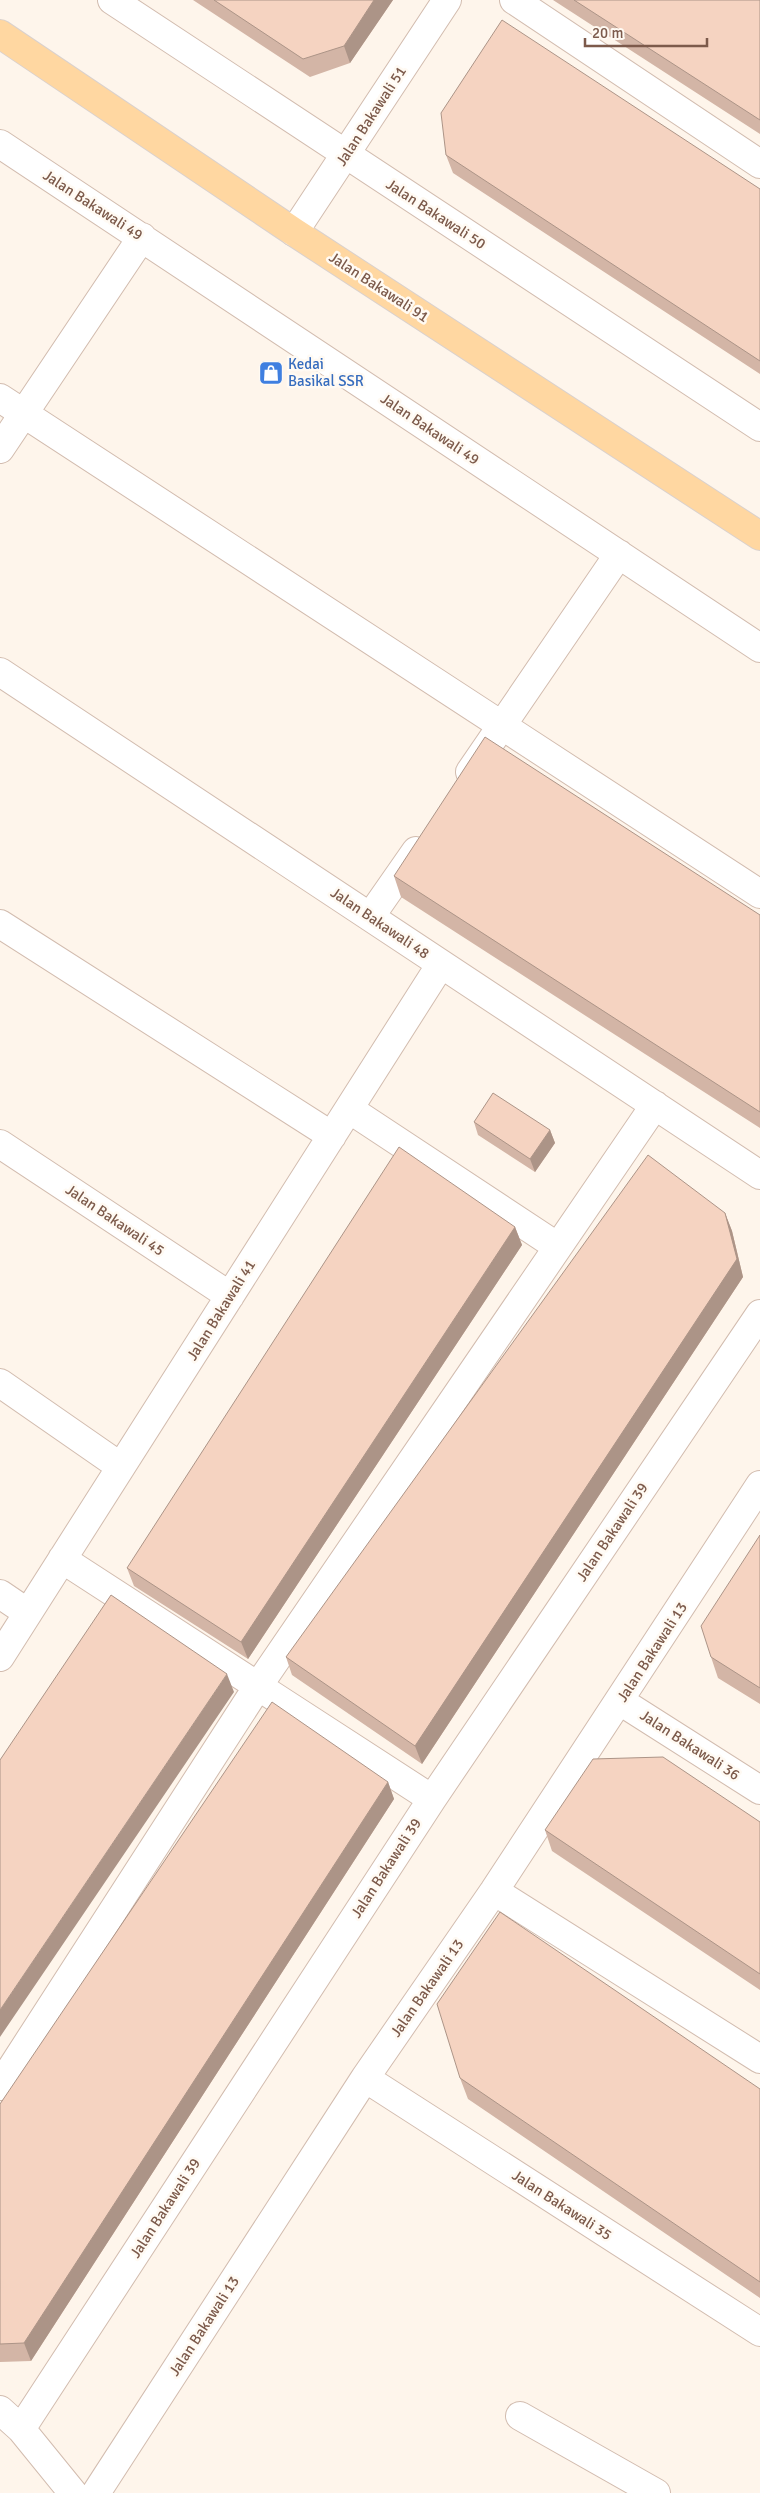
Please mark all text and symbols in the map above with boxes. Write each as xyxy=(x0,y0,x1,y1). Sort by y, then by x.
scale bar xyxy=(585,15,708,47)
text: 20 m xyxy=(592,24,623,42)
street label: Jalan Bakawali 51 xyxy=(332,63,410,169)
street label: Jalan Bakawali 49 xyxy=(40,166,146,244)
street label: Jalan Bakawali 50 xyxy=(383,175,489,253)
street label: Jalan Bakawali 91 xyxy=(326,248,432,326)
place label: Kedai Basikal SSR xyxy=(288,355,364,390)
shop icon: Kedai Basikal SSR xyxy=(258,360,284,386)
street label: Jalan Bakawali 49 xyxy=(377,389,483,469)
street label: Jalan Bakawali 48 xyxy=(327,883,433,963)
street label: Jalan Bakawali 45 xyxy=(62,1180,168,1260)
street label: Jalan Bakawali 41 xyxy=(183,1256,259,1364)
street label: Jalan Bakawali 39 xyxy=(572,1479,652,1585)
street label: Jalan Bakawali 13 xyxy=(613,1599,691,1705)
street label: Jalan Bakawali 36 xyxy=(637,1706,743,1784)
street label: Jalan Bakawali 39 xyxy=(347,1815,425,1921)
street label: Jalan Bakawali 13 xyxy=(387,1936,467,2040)
street label: Jalan Bakawali 39 xyxy=(126,2155,204,2261)
street label: Jalan Bakawali 35 xyxy=(509,2166,615,2244)
street label: Jalan Bakawali 13 xyxy=(165,2273,243,2379)

